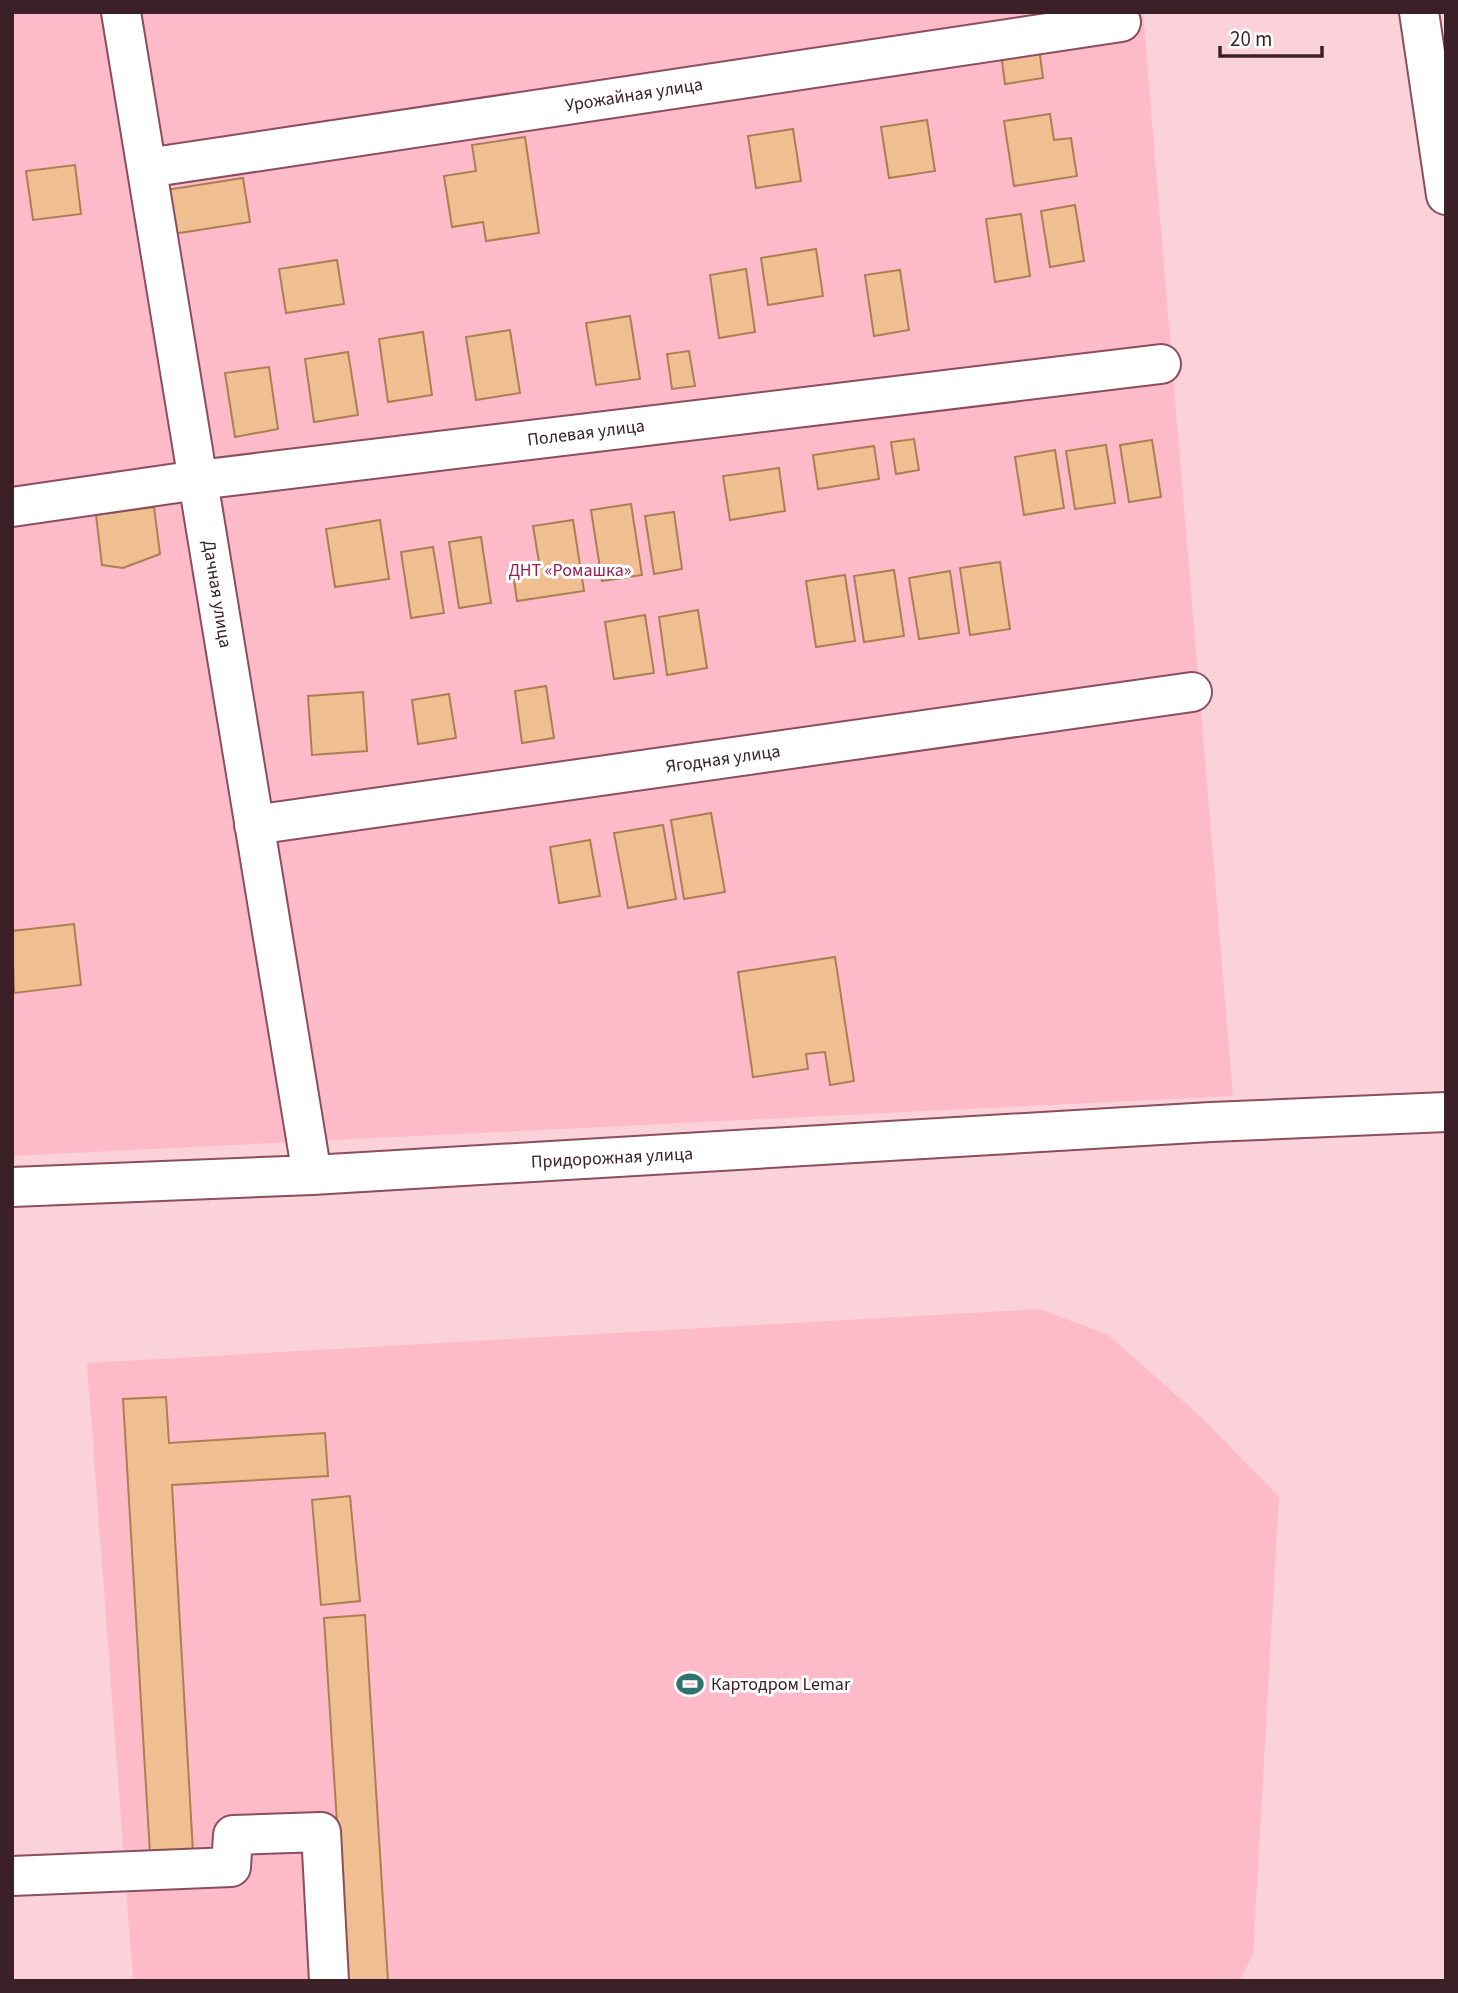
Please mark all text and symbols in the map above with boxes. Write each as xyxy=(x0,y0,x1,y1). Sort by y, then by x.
scale bar xyxy=(1220,14,1322,58)
text: 20 m xyxy=(1230,24,1272,54)
street label: Урожайная улица xyxy=(563,72,705,118)
street label: Полевая улица xyxy=(526,413,646,453)
street label: Дачная улица xyxy=(196,538,238,650)
park label: ДНТ «Ромашка» xyxy=(508,558,632,583)
street label: Ягодная улица xyxy=(664,739,782,779)
street label: Придорожная улица xyxy=(530,1141,694,1175)
sports icon: Картодром Lemar xyxy=(675,1669,705,1699)
place label: Картодром Lemar xyxy=(711,1672,851,1697)

